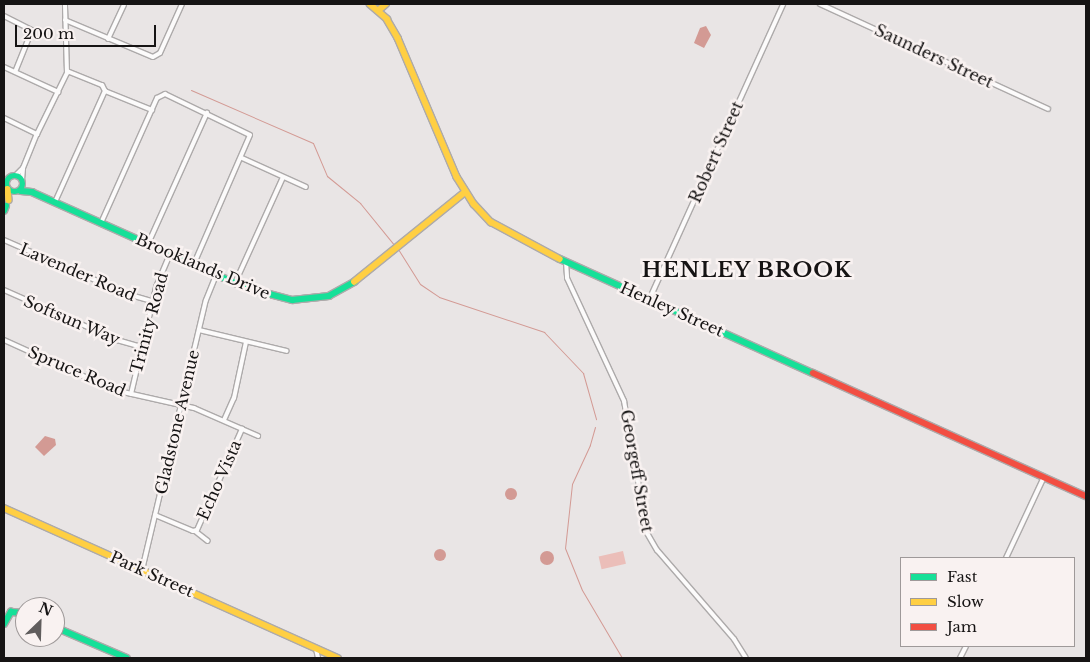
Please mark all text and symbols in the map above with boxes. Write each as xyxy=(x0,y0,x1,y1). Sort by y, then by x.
scale bar xyxy=(18,15,159,47)
street label: Saunders Street xyxy=(872,20,996,92)
text: 200 m xyxy=(23,24,74,43)
street label: Robert Street xyxy=(685,98,747,206)
street label: Brooklands Drive xyxy=(133,229,273,303)
street label: Lavender Road xyxy=(17,239,139,305)
district label: HENLEY BROOK xyxy=(640,257,854,283)
street label: Trinity Road xyxy=(126,270,172,376)
street label: Henley Street xyxy=(617,278,727,340)
street label: Softsun Way xyxy=(21,291,123,349)
street label: Spruce Road xyxy=(25,342,129,400)
street label: Gladstone Avenue xyxy=(151,348,203,496)
street label: Georgeff Street xyxy=(617,408,657,534)
street label: Echo Vista xyxy=(193,437,245,523)
street label: Park Street xyxy=(107,547,197,601)
legend xyxy=(900,557,1075,647)
text: Fast xyxy=(947,567,977,586)
text: Slow xyxy=(947,592,984,611)
north arrow xyxy=(15,597,65,647)
text: N xyxy=(36,598,55,620)
text: Jam xyxy=(947,617,977,636)

